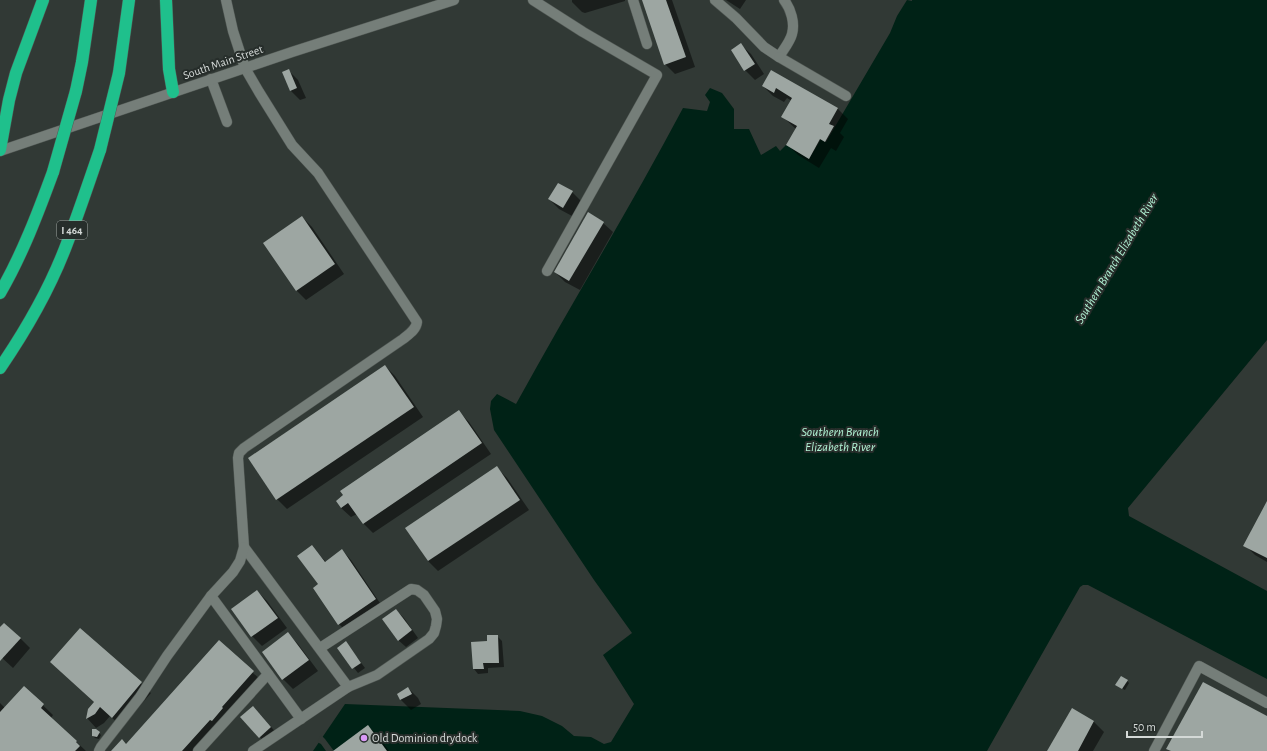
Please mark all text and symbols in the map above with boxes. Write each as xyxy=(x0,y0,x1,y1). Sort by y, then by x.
street label: South Main Street xyxy=(181,43,265,81)
water label: Southern Branch Elizabeth River xyxy=(1073,191,1161,326)
road number: I 464 xyxy=(57,221,87,239)
water label: Southern Branch Elizabeth River xyxy=(801,426,879,454)
scale bar xyxy=(1127,713,1202,739)
text: 50 m xyxy=(1133,721,1156,733)
place label: Old Dominion drydock xyxy=(372,732,478,745)
marker: Old Dominion drydock xyxy=(359,733,369,743)

